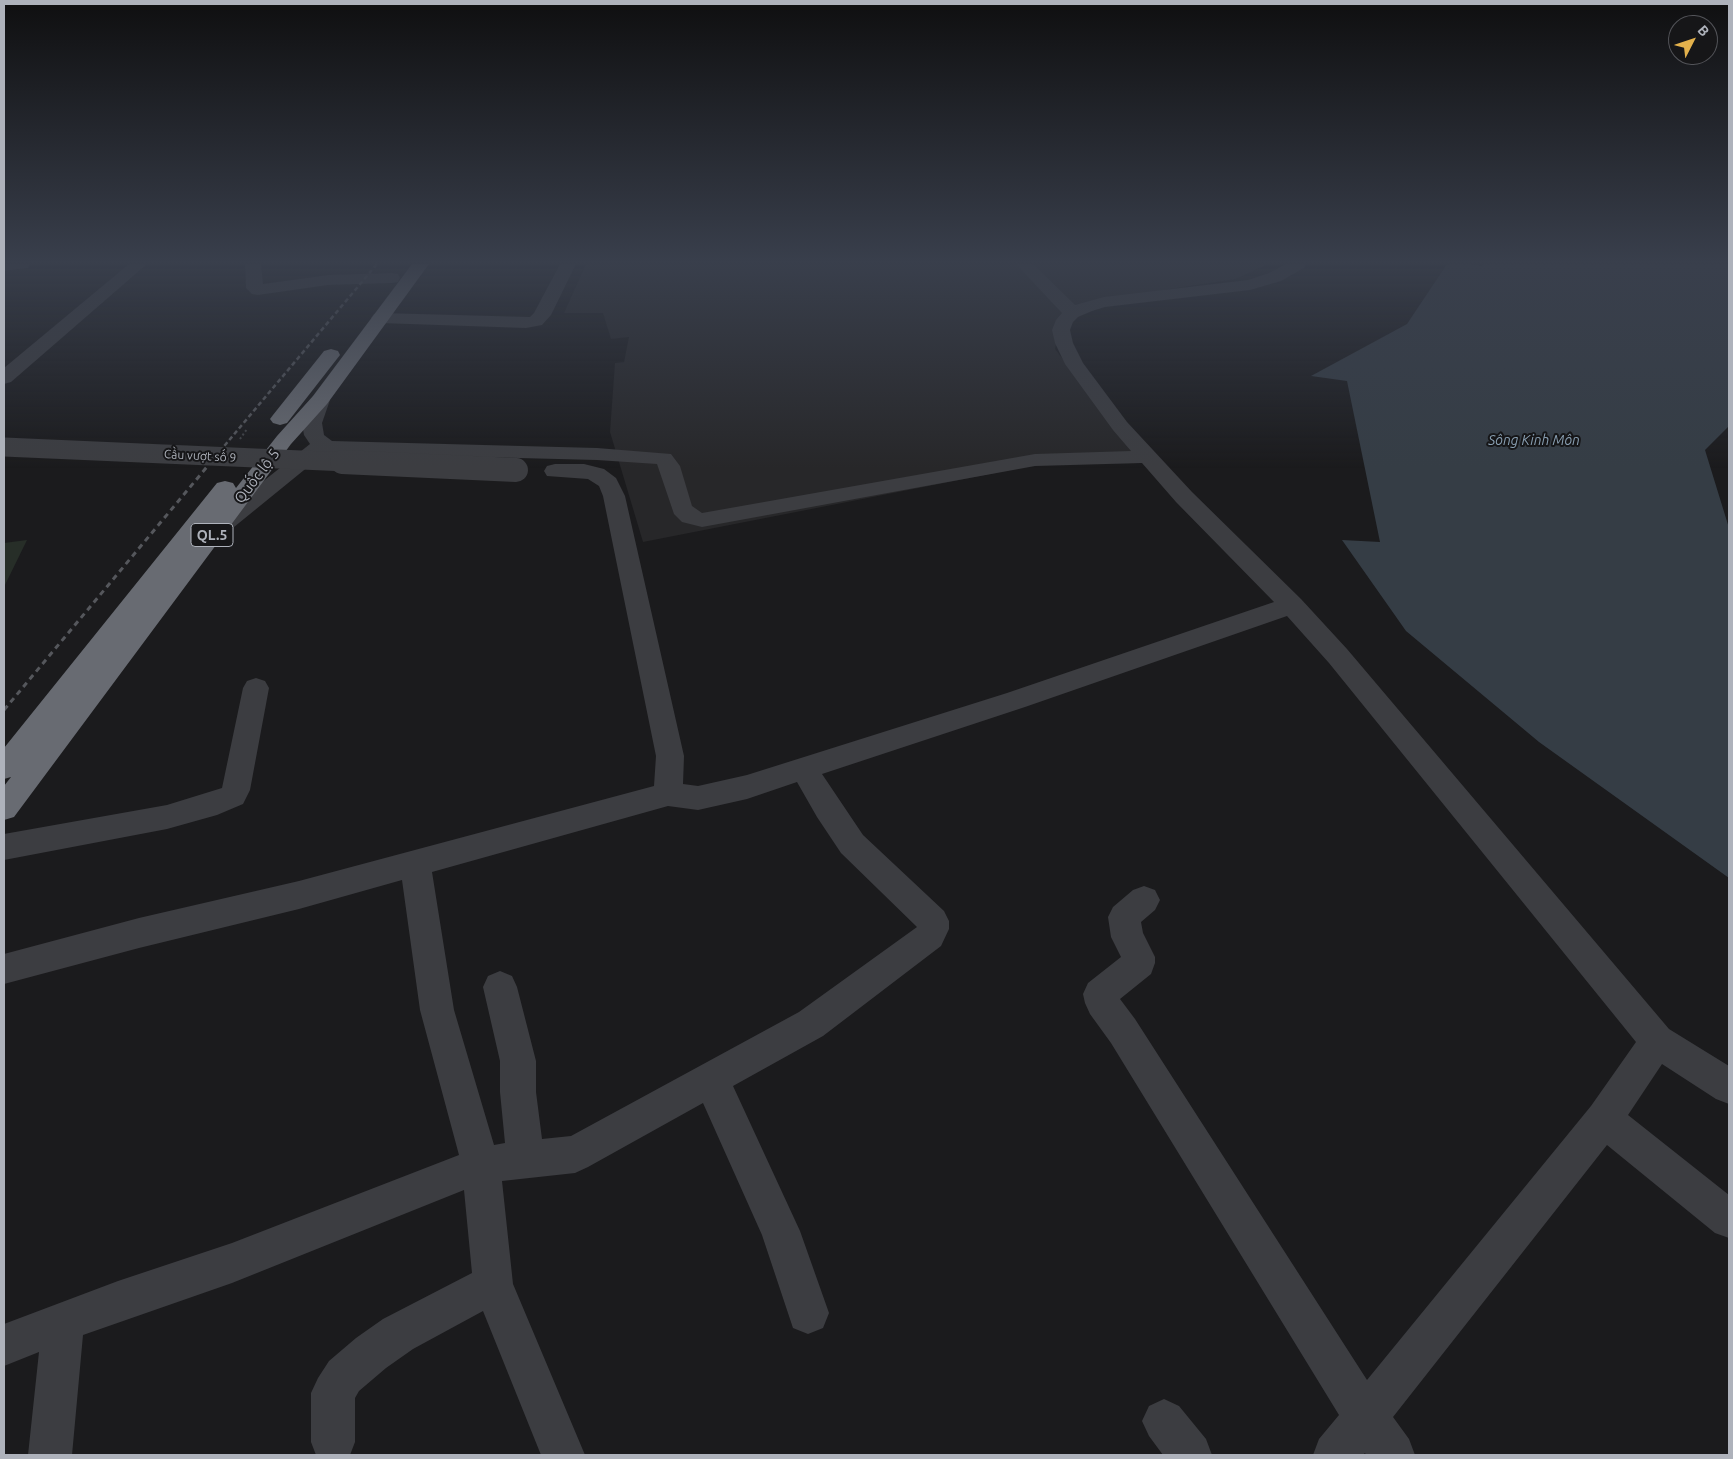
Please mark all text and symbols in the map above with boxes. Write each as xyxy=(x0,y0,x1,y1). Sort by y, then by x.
north arrow xyxy=(1668,15,1718,65)
text: B xyxy=(1694,22,1713,40)
water label: Sông Kinh Môn xyxy=(1488,432,1580,448)
street label: Quốc lộ 5 xyxy=(231,445,283,507)
street label: Cầu vượt số 9 xyxy=(164,447,236,465)
road number: QL.5 xyxy=(191,524,233,546)

